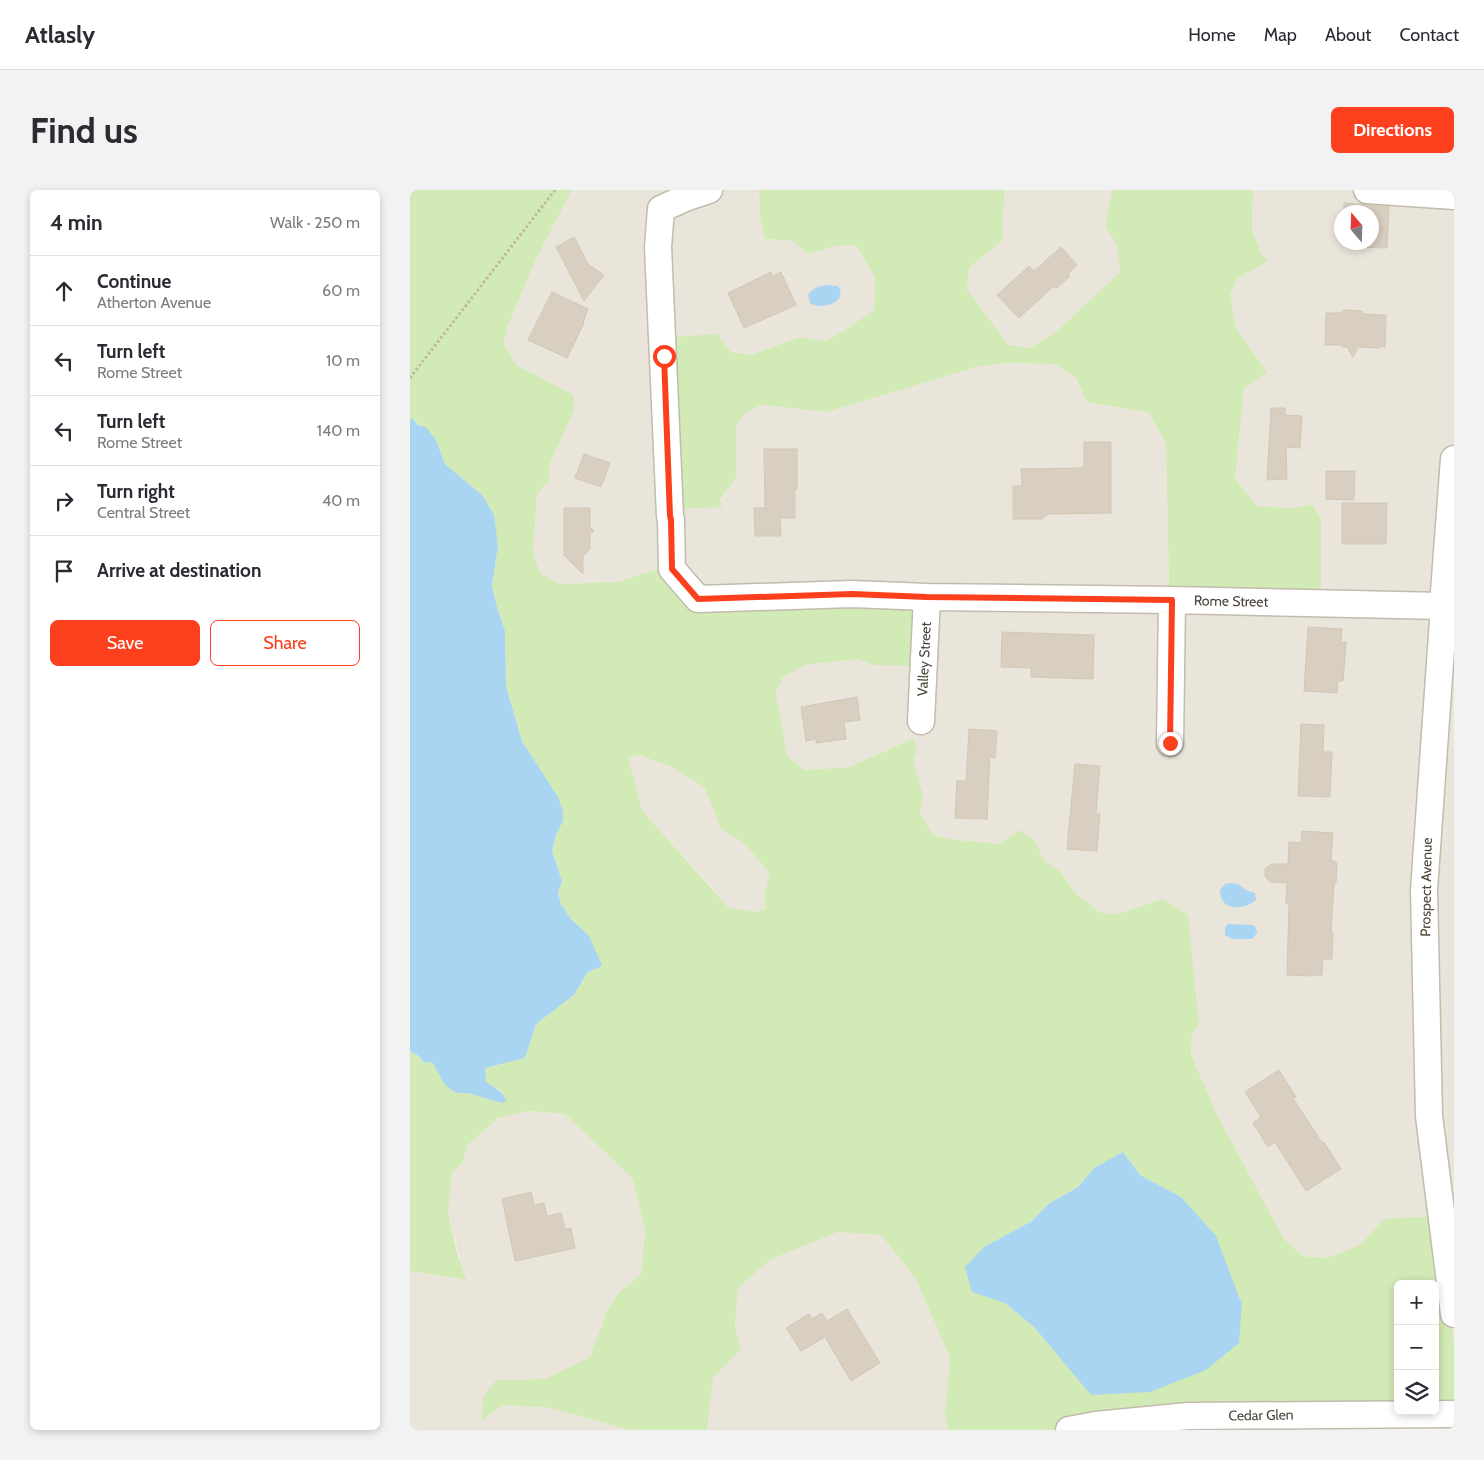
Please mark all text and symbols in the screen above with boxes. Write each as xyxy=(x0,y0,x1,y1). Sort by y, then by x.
text: Atlasly xyxy=(25,20,95,49)
text: Home xyxy=(1188,24,1236,46)
text: Map xyxy=(1264,24,1297,46)
text: About xyxy=(1325,24,1371,46)
text: Contact xyxy=(1399,24,1459,46)
button: Directions xyxy=(1331,107,1454,153)
text: Find us xyxy=(30,109,138,152)
north arrow xyxy=(1334,205,1379,250)
text: 4 min xyxy=(50,210,103,235)
text: Walk · 250 m xyxy=(270,213,360,232)
text: Continue xyxy=(97,270,171,293)
icon: ahead xyxy=(50,277,78,305)
text: 60 m xyxy=(322,281,360,300)
text: Atherton Avenue xyxy=(97,293,211,312)
text: Turn left xyxy=(97,340,165,363)
route start xyxy=(653,345,676,368)
icon: left xyxy=(50,347,78,375)
text: 10 m xyxy=(326,351,360,370)
text: Rome Street xyxy=(97,363,182,382)
text: Turn left xyxy=(97,410,165,433)
icon: left xyxy=(50,417,78,445)
text: 140 m xyxy=(317,421,360,440)
text: Rome Street xyxy=(97,433,182,452)
text: Turn right xyxy=(97,480,175,503)
icon: right xyxy=(50,487,78,515)
text: 40 m xyxy=(322,491,360,510)
text: Central Street xyxy=(97,503,190,522)
icon: arrive xyxy=(50,557,78,585)
text: Arrive at destination xyxy=(97,559,261,582)
street label: Rome Street xyxy=(1194,591,1269,611)
button: Save xyxy=(50,620,200,666)
button: Share xyxy=(210,620,360,666)
street label: Valley Street xyxy=(913,621,935,697)
route end xyxy=(1159,732,1182,755)
street label: Prospect Avenue xyxy=(1416,837,1436,937)
map controls xyxy=(1394,1280,1439,1415)
button: + xyxy=(1394,1280,1439,1325)
button: − xyxy=(1394,1325,1439,1370)
button: layers xyxy=(1394,1370,1439,1415)
street label: Cedar Glen xyxy=(1228,1405,1294,1425)

